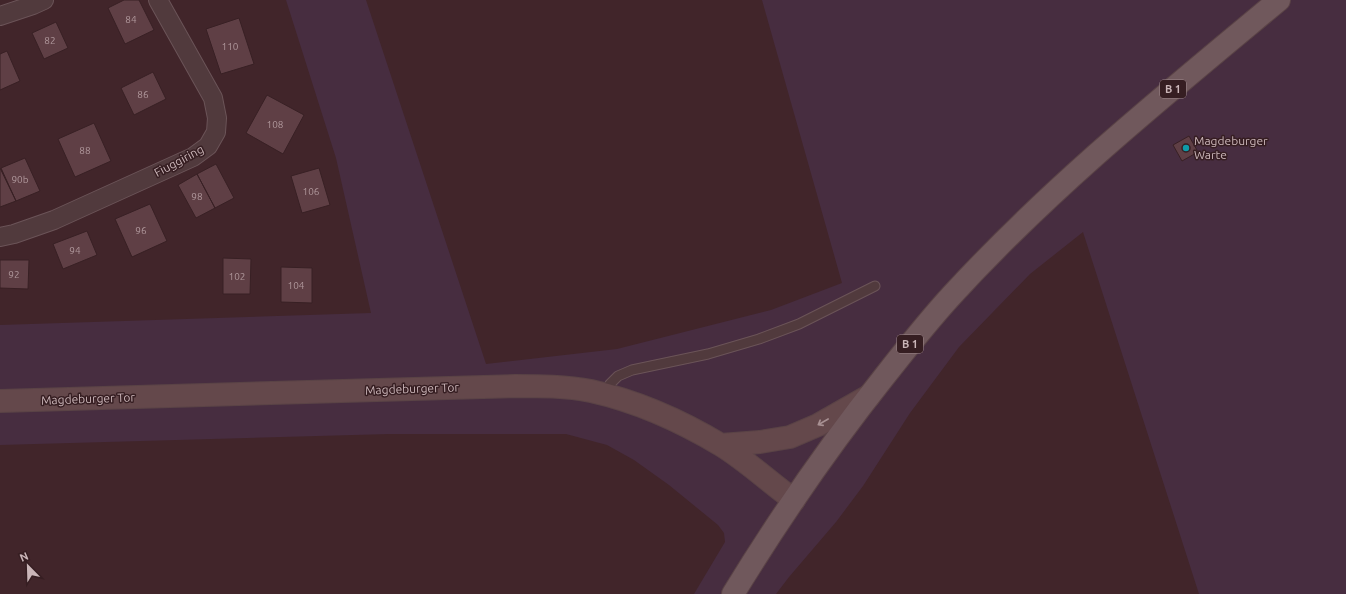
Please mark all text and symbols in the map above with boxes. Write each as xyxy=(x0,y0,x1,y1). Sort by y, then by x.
house number: 84 xyxy=(125,14,137,25)
house number: 82 xyxy=(44,35,56,46)
house number: 110 xyxy=(222,41,239,52)
road number: B 1 xyxy=(1160,80,1186,98)
house number: 86 xyxy=(137,89,149,100)
house number: 108 xyxy=(267,119,284,130)
place label: Magdeburger Warte xyxy=(1194,134,1268,161)
street label: Fiuggiring xyxy=(152,142,206,179)
marker: Magdeburger Warte xyxy=(1181,143,1191,153)
house number: 88 xyxy=(79,145,91,156)
house number: 90b xyxy=(11,174,29,185)
house number: 106 xyxy=(303,186,320,197)
house number: 98 xyxy=(191,191,203,202)
house number: 96 xyxy=(135,225,147,236)
house number: 94 xyxy=(69,245,81,256)
house number: 92 xyxy=(8,269,20,280)
house number: 102 xyxy=(229,271,245,282)
house number: 104 xyxy=(288,280,305,291)
road number: B 1 xyxy=(897,335,923,353)
street label: Magdeburger Tor xyxy=(365,380,460,397)
street label: Magdeburger Tor xyxy=(41,390,136,407)
one-way arrow xyxy=(817,418,829,426)
north arrow xyxy=(8,546,48,586)
text: N xyxy=(18,550,30,564)

